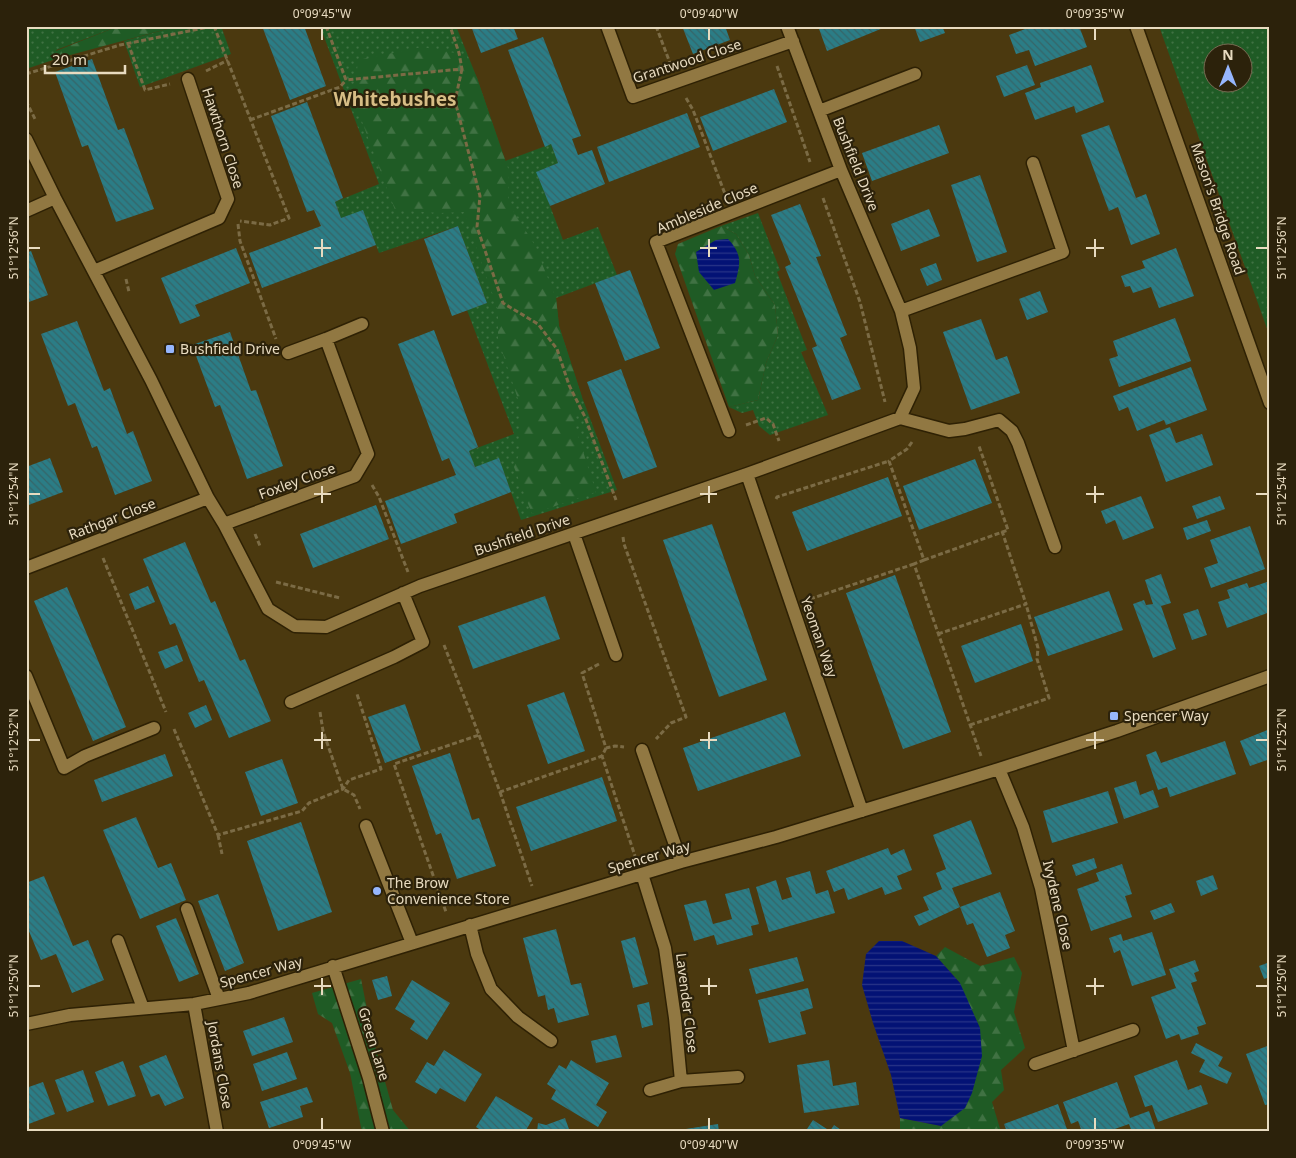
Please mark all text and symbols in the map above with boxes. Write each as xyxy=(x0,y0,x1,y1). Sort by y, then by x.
text: 0°09'45"W xyxy=(293,5,351,22)
text: 0°09'40"W xyxy=(680,5,738,22)
text: 0°09'35"W xyxy=(1066,5,1124,22)
street label: Grantwood Close xyxy=(630,34,744,87)
scale bar xyxy=(45,42,125,74)
north arrow xyxy=(1204,42,1254,92)
text: N xyxy=(1222,45,1234,64)
text: 20 m xyxy=(52,49,87,69)
street label: Hawthorn Close xyxy=(198,85,249,191)
district label: Whitebushes xyxy=(333,86,457,112)
street label: Bushfield Drive xyxy=(829,114,884,214)
street label: Mason's Bridge Road xyxy=(1187,140,1250,277)
street label: Ambleside Close xyxy=(653,178,760,237)
text: 51°12'56"N xyxy=(5,216,22,280)
text: 51°12'56"N xyxy=(1273,216,1290,280)
place label: Bushfield Drive xyxy=(180,339,280,358)
marker: Bushfield Drive xyxy=(164,343,176,355)
street label: Foxley Close xyxy=(256,458,338,503)
text: 51°12'54"N xyxy=(5,462,22,526)
text: 51°12'54"N xyxy=(1273,462,1290,526)
street label: Rathgar Close xyxy=(66,493,158,544)
street label: Bushfield Drive xyxy=(472,509,572,560)
street label: Yeoman Way xyxy=(797,594,842,681)
place label: Spencer Way xyxy=(1124,706,1209,725)
text: 51°12'52"N xyxy=(5,708,22,772)
text: 51°12'52"N xyxy=(1273,708,1290,772)
marker: Spencer Way xyxy=(1108,710,1120,722)
street label: Spencer Way xyxy=(606,835,693,877)
street label: Ivydene Close xyxy=(1039,858,1078,952)
place label: The Brow Convenience Store xyxy=(387,873,510,908)
marker: The Brow Convenience Store xyxy=(371,885,383,897)
street label: Spencer Way xyxy=(218,951,305,992)
street label: Lavender Close xyxy=(672,952,703,1054)
text: 51°12'50"N xyxy=(5,954,22,1018)
text: 51°12'50"N xyxy=(1273,954,1290,1018)
street label: Green Lane xyxy=(354,1005,395,1083)
street label: Jordans Close xyxy=(203,1018,238,1110)
text: 0°09'45"W xyxy=(293,1136,351,1153)
text: 0°09'40"W xyxy=(680,1136,738,1153)
text: 0°09'35"W xyxy=(1066,1136,1124,1153)

